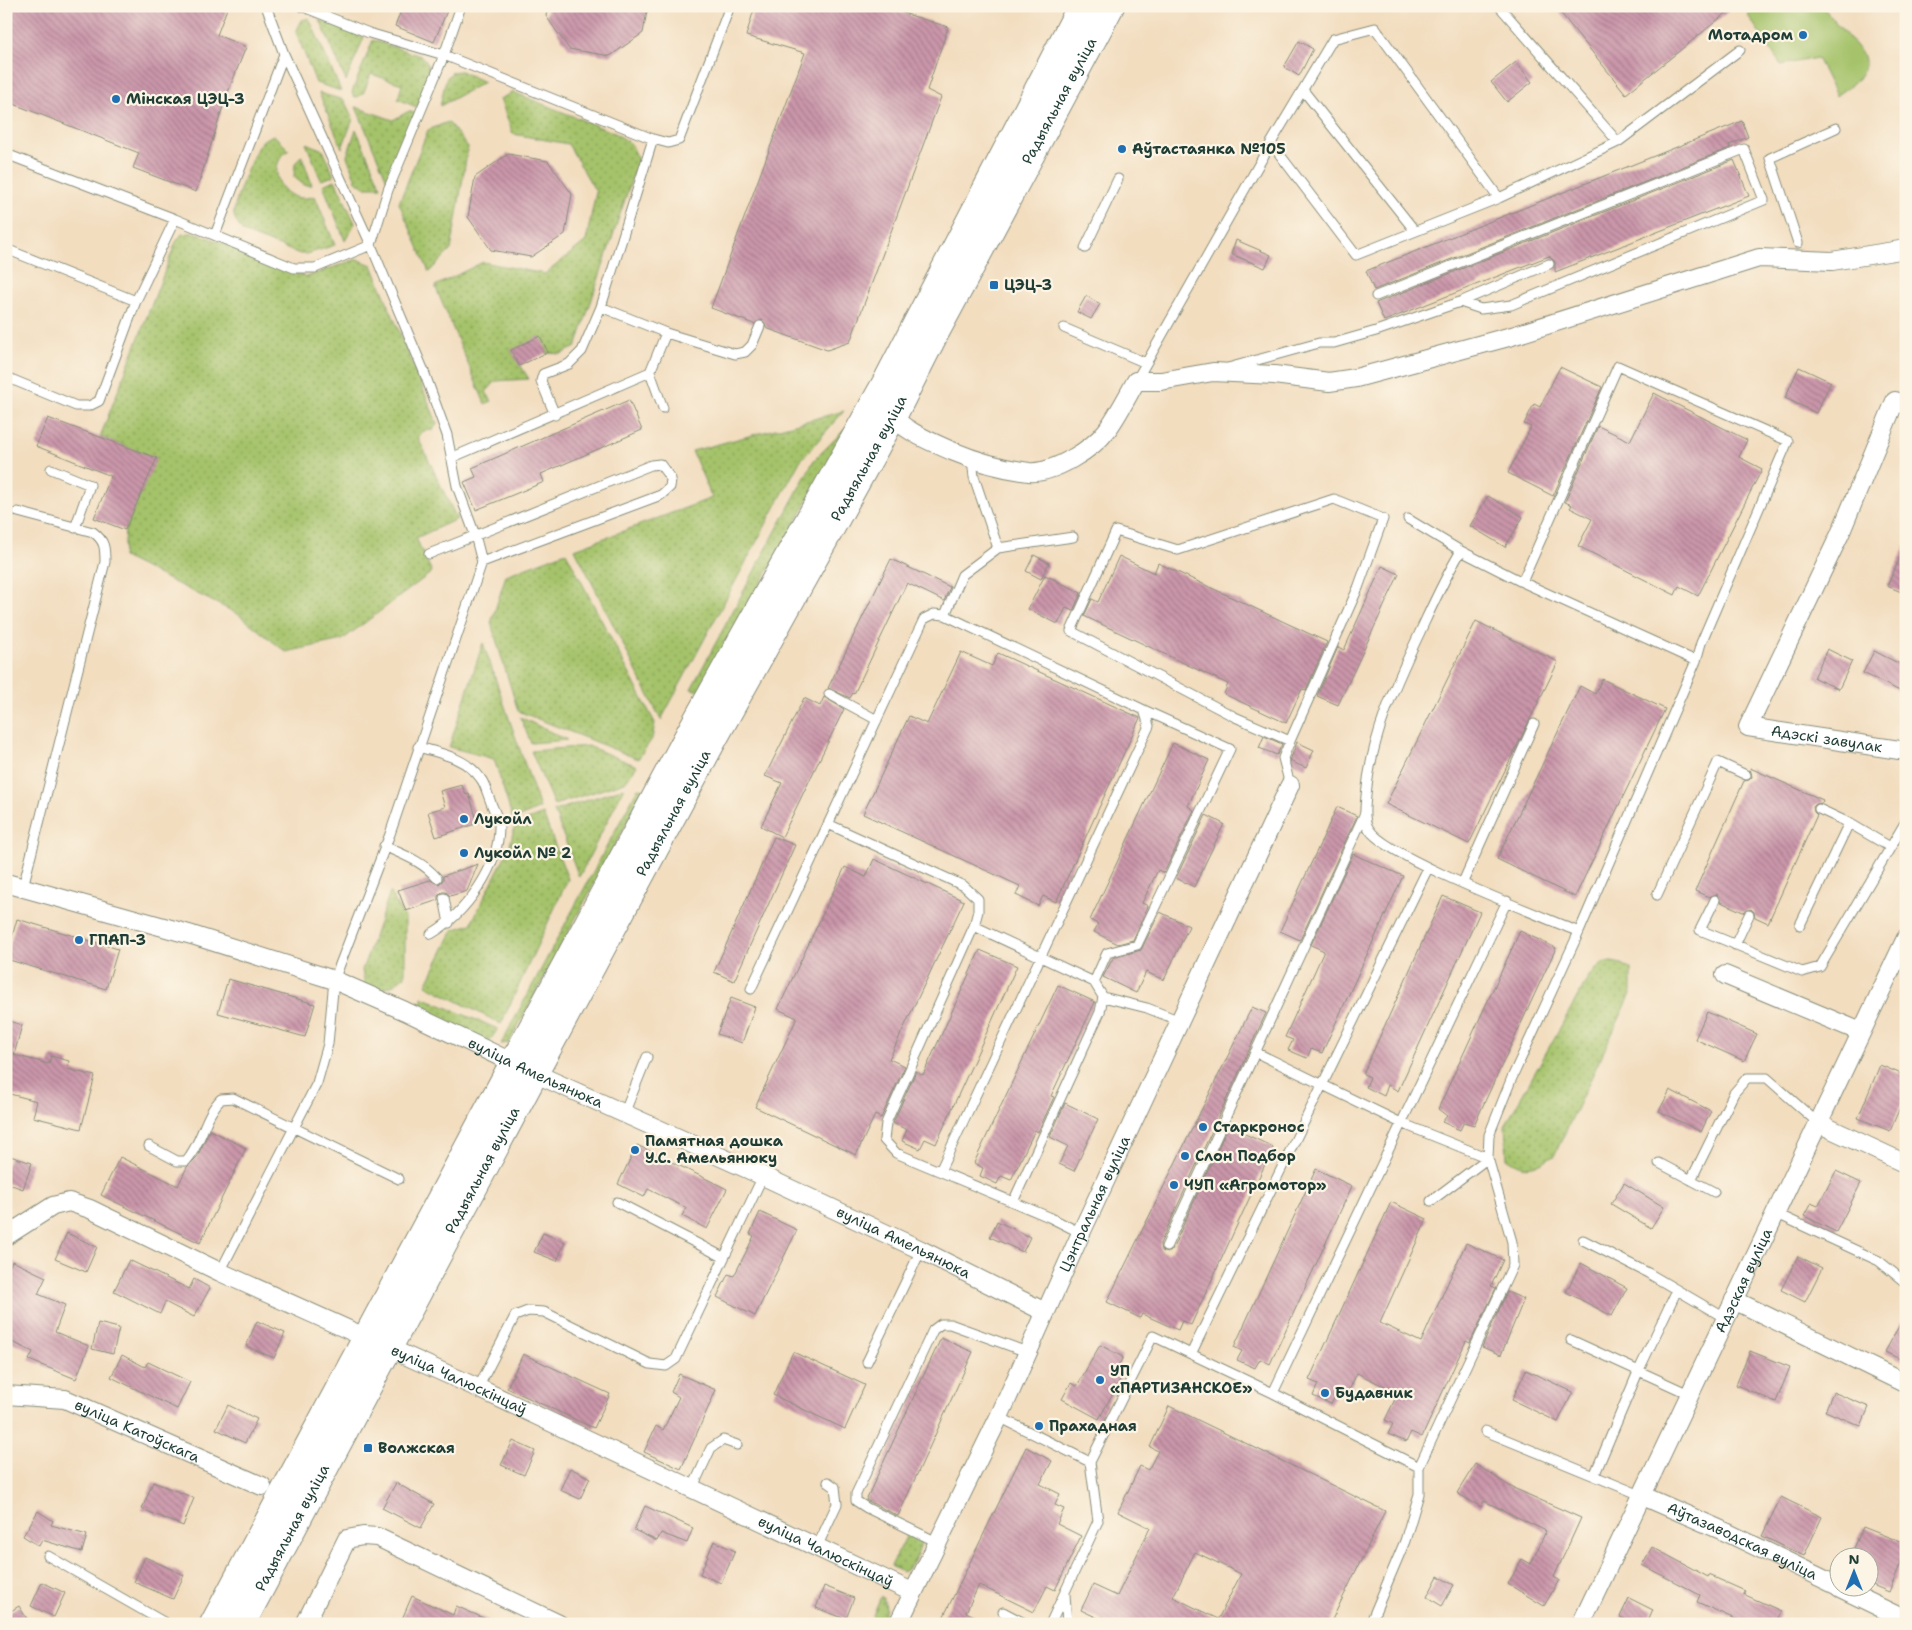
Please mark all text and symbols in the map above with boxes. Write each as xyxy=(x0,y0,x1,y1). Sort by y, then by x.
place label: Мотадром xyxy=(1708,25,1794,45)
marker: Мотадром xyxy=(1797,29,1809,41)
street label: Радыяльная вуліца xyxy=(1017,33,1102,168)
place label: Мінская ЦЭЦ-3 xyxy=(126,89,245,109)
marker: Мінская ЦЭЦ-3 xyxy=(110,93,122,105)
place label: Аўтастаянка №105 xyxy=(1132,139,1286,159)
marker: Аўтастаянка №105 xyxy=(1116,143,1128,155)
place label: ЦЭЦ-3 xyxy=(1004,275,1052,295)
marker: ЦЭЦ-3 xyxy=(988,279,1000,291)
street label: Радыяльная вуліца xyxy=(826,391,912,525)
street label: Адэскі завулак xyxy=(1770,721,1884,757)
street label: Радыяльная вуліца xyxy=(631,746,716,880)
place label: Лукойл xyxy=(474,809,532,829)
marker: Лукойл xyxy=(458,813,470,825)
place label: Лукойл № 2 xyxy=(474,843,572,863)
marker: Лукойл № 2 xyxy=(458,847,470,859)
place label: ГПАП-3 xyxy=(89,930,146,950)
marker: ГПАП-3 xyxy=(73,934,85,946)
street label: вуліца Амельянюка xyxy=(465,1033,607,1113)
street label: Радыяльная вуліца xyxy=(440,1103,525,1237)
place label: Старкронос xyxy=(1213,1117,1305,1137)
marker: Старкронос xyxy=(1197,1121,1209,1133)
place label: Памятная дошка У.С. Амельянюку xyxy=(645,1131,784,1168)
street label: Цэнтральная вуліца xyxy=(1055,1132,1135,1275)
marker: Памятная дошка У.С. Амельянюку xyxy=(629,1144,641,1156)
place label: Слон Подбор xyxy=(1195,1146,1296,1166)
marker: Слон Подбор xyxy=(1179,1150,1191,1162)
place label: ЧУП «Агромотор» xyxy=(1184,1175,1326,1195)
marker: ЧУП «Агромотор» xyxy=(1168,1179,1180,1191)
street label: вуліца Амельянюка xyxy=(833,1202,974,1283)
street label: Адэская вуліца xyxy=(1710,1224,1777,1336)
street label: вуліца Чалюскінцаў xyxy=(388,1340,530,1420)
place label: УП «ПАРТИЗАНСКОЕ» xyxy=(1110,1361,1252,1398)
marker: УП «ПАРТИЗАНСКОЕ» xyxy=(1094,1374,1106,1386)
place label: Будавник xyxy=(1335,1383,1413,1403)
marker: Будавник xyxy=(1319,1387,1331,1399)
street label: вуліца Катоўскага xyxy=(71,1394,204,1468)
place label: Прахадная xyxy=(1049,1416,1137,1436)
marker: Прахадная xyxy=(1033,1420,1045,1432)
place label: Волжская xyxy=(378,1438,455,1458)
marker: Волжская xyxy=(362,1442,374,1454)
street label: Радыяльная вуліца xyxy=(250,1460,334,1595)
street label: Аўтазаводская вуліца xyxy=(1664,1498,1821,1585)
street label: вуліца Чалюскінцаў xyxy=(755,1511,897,1592)
north arrow xyxy=(1830,1548,1880,1598)
text: N xyxy=(1848,1550,1860,1568)

